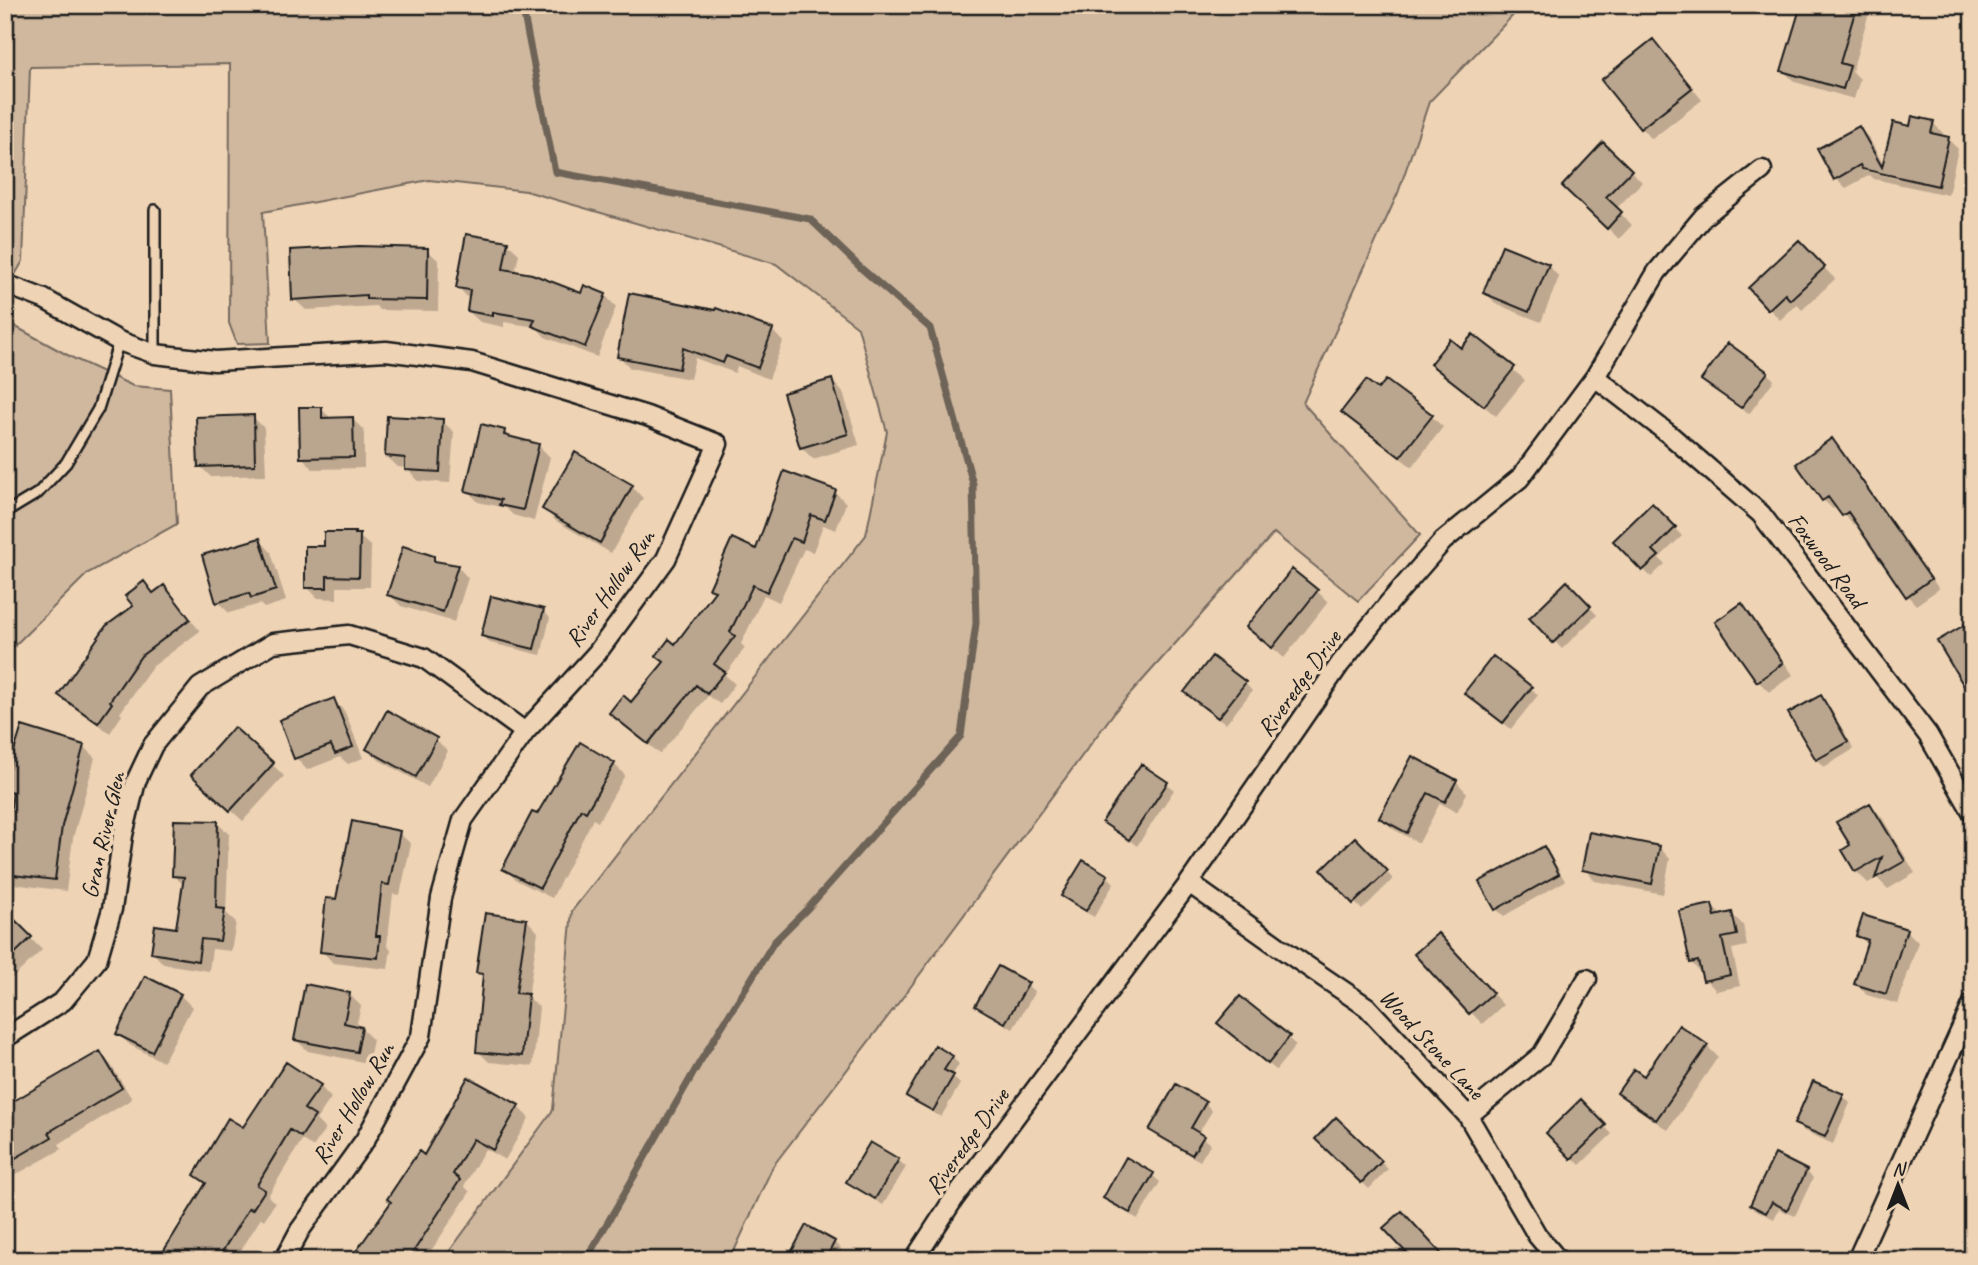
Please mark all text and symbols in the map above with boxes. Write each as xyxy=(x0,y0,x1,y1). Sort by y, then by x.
street label: Foxwood Road xyxy=(1781,506,1875,617)
street label: River Hollow Run xyxy=(559,522,662,653)
street label: Riveredge Drive xyxy=(1250,622,1349,742)
street label: Gran River Glen xyxy=(74,768,132,901)
street label: Wood Stone Lane xyxy=(1373,982,1492,1107)
street label: River Hollow Run xyxy=(305,1036,402,1169)
street label: Riveredge Drive xyxy=(918,1080,1017,1200)
north arrow xyxy=(1862,1150,1932,1220)
text: N xyxy=(1892,1157,1907,1181)

